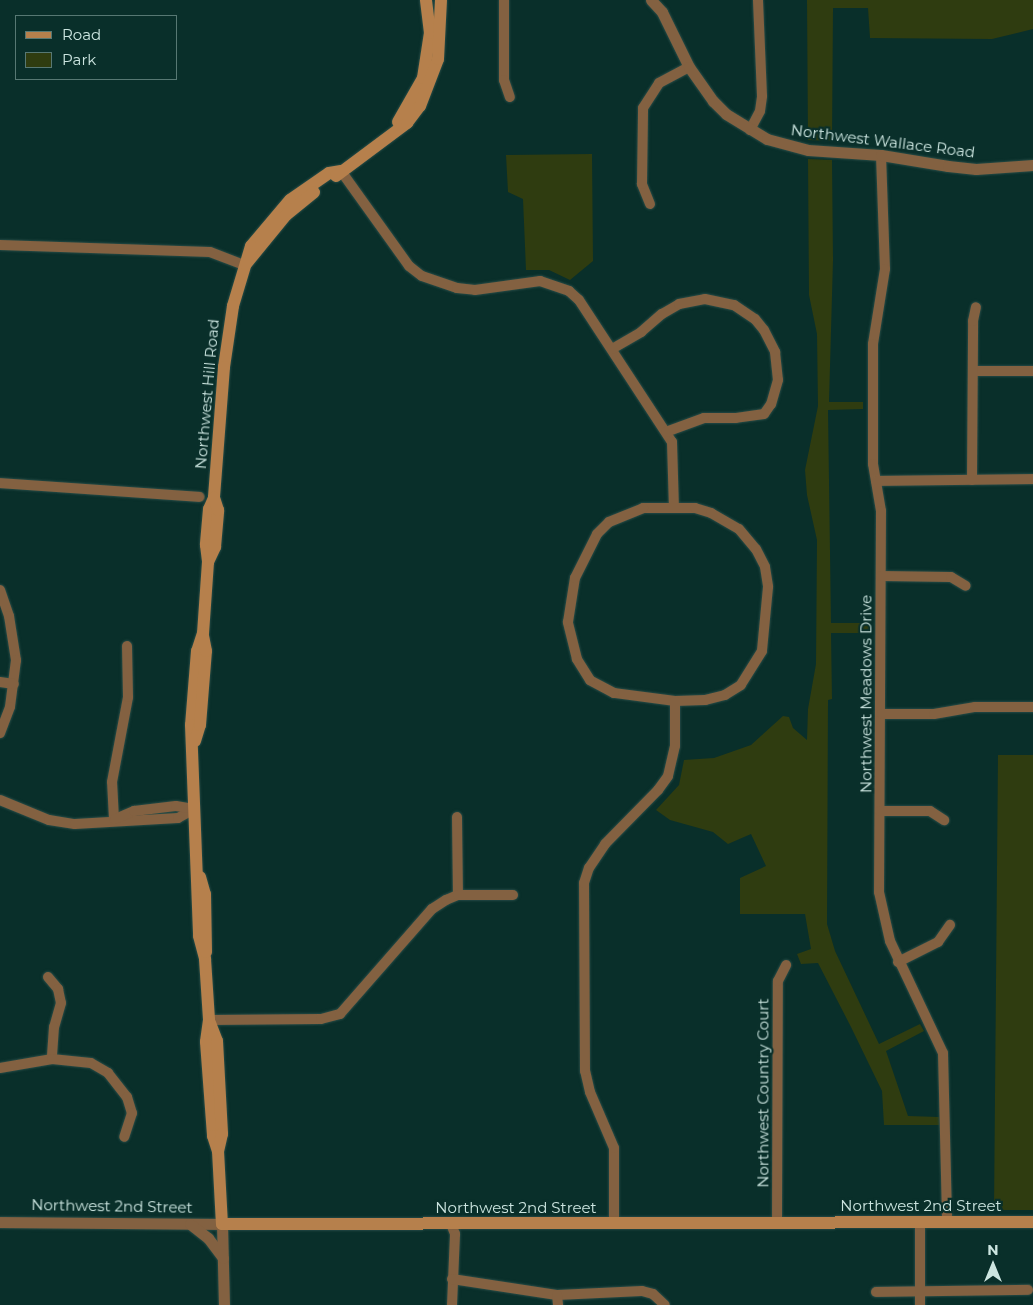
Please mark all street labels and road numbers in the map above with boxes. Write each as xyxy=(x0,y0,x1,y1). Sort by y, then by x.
street label: Northwest Wallace Road xyxy=(790,121,976,161)
street label: Northwest Hill Road xyxy=(191,318,223,470)
street label: Northwest Meadows Drive xyxy=(857,595,875,793)
street label: Northwest Country Court xyxy=(754,998,772,1188)
street label: Northwest 2nd Street xyxy=(31,1196,193,1216)
street label: Northwest 2nd Street xyxy=(840,1197,1002,1215)
street label: Northwest 2nd Street xyxy=(435,1199,597,1217)

